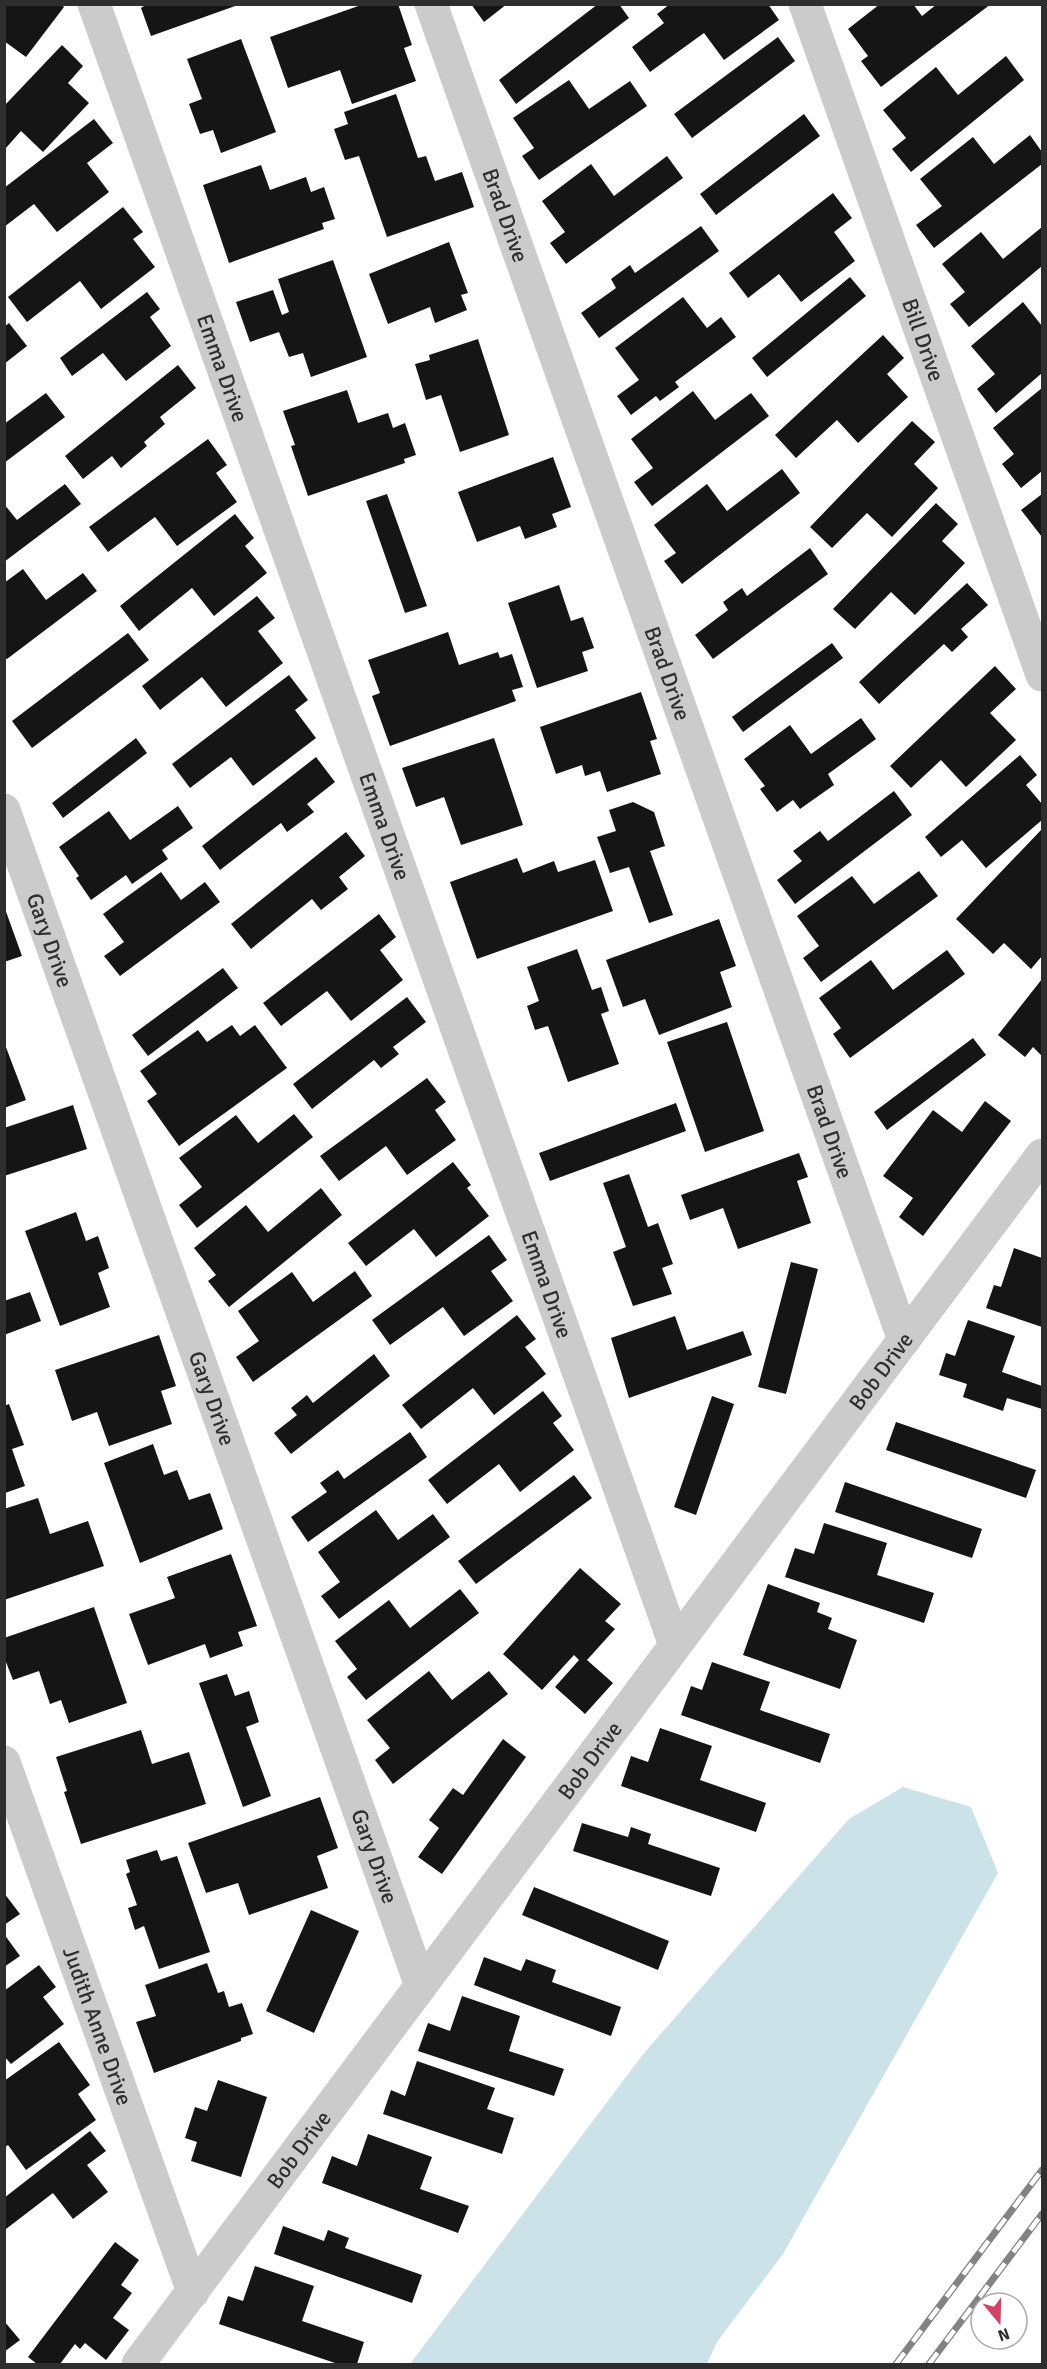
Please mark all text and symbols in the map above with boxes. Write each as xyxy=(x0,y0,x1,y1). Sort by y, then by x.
street label: Brad Drive xyxy=(477,165,535,266)
street label: Bill Drive xyxy=(896,295,951,385)
street label: Emma Drive xyxy=(191,310,254,426)
street label: Brad Drive xyxy=(639,623,697,724)
street label: Emma Drive xyxy=(353,768,417,884)
street label: Gary Drive xyxy=(21,889,79,991)
street label: Brad Drive xyxy=(801,1081,859,1182)
street label: Emma Drive xyxy=(516,1226,579,1342)
street label: Bob Drive xyxy=(843,1327,918,1415)
street label: Gary Drive xyxy=(183,1347,242,1449)
street label: Bob Drive xyxy=(552,1716,627,1804)
street label: Gary Drive xyxy=(346,1805,404,1907)
street label: Judith Anne Drive xyxy=(57,1943,139,2109)
street label: Bob Drive xyxy=(261,2105,336,2194)
north arrow xyxy=(969,2291,1029,2351)
text: N xyxy=(995,2323,1012,2346)

